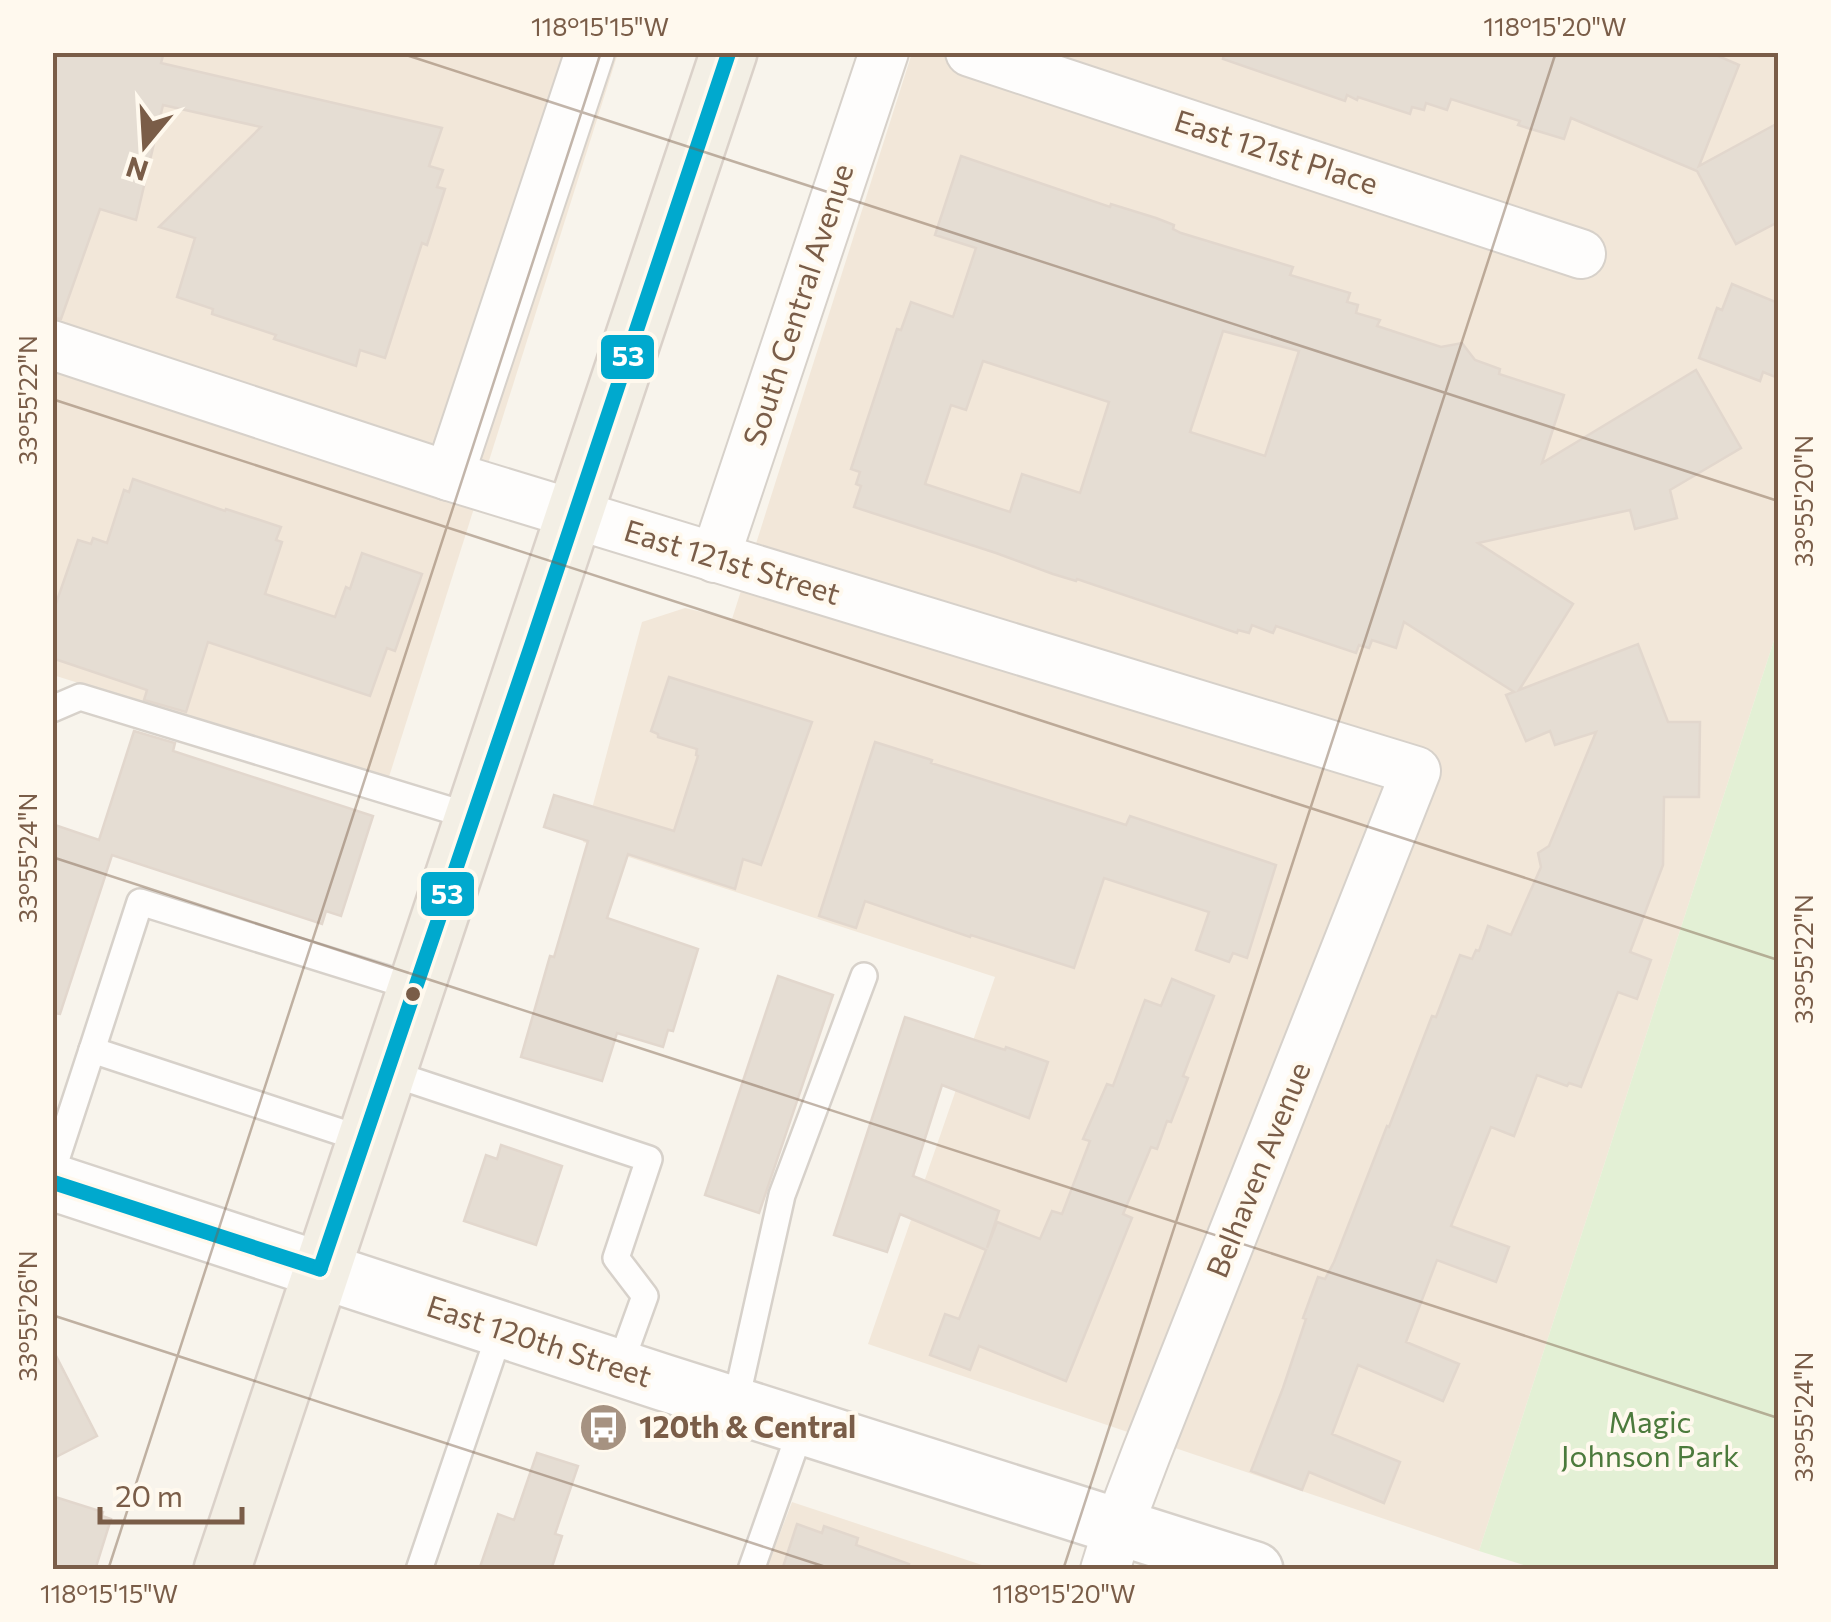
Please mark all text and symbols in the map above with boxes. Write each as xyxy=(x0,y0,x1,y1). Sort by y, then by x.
text: 118°15'15"W xyxy=(531,11,669,41)
text: 118°15'20"W xyxy=(1483,11,1627,41)
north arrow xyxy=(95,95,195,195)
street label: East 121st Place xyxy=(1170,100,1383,201)
text: N xyxy=(122,150,152,189)
street label: South Central Avenue xyxy=(734,159,860,450)
line badge: 53 xyxy=(599,333,656,381)
text: 33°55'22"N xyxy=(12,335,42,465)
text: 53 xyxy=(612,338,644,372)
text: 33°55'20"N xyxy=(1788,435,1818,567)
street label: East 121st Street xyxy=(620,510,845,611)
text: 33°55'24"N xyxy=(12,793,42,923)
line badge: 53 xyxy=(419,870,476,918)
text: 53 xyxy=(431,876,463,910)
text: 33°55'22"N xyxy=(1788,894,1818,1024)
unlabelled marker xyxy=(403,984,423,1004)
street label: Belhaven Avenue xyxy=(1197,1056,1317,1282)
text: 33°55'26"N xyxy=(12,1250,42,1382)
street label: East 120th Street xyxy=(423,1286,657,1393)
text: 33°55'24"N xyxy=(1788,1352,1818,1482)
bus stop icon: 120th & Central xyxy=(578,1402,630,1454)
park label: Magic Johnson Park xyxy=(1561,1402,1739,1473)
place label: 120th & Central xyxy=(639,1407,856,1444)
scale bar xyxy=(100,1462,242,1524)
text: 20 m xyxy=(115,1476,183,1513)
text: 118°15'15"W xyxy=(40,1578,178,1608)
text: 118°15'20"W xyxy=(992,1578,1136,1608)

